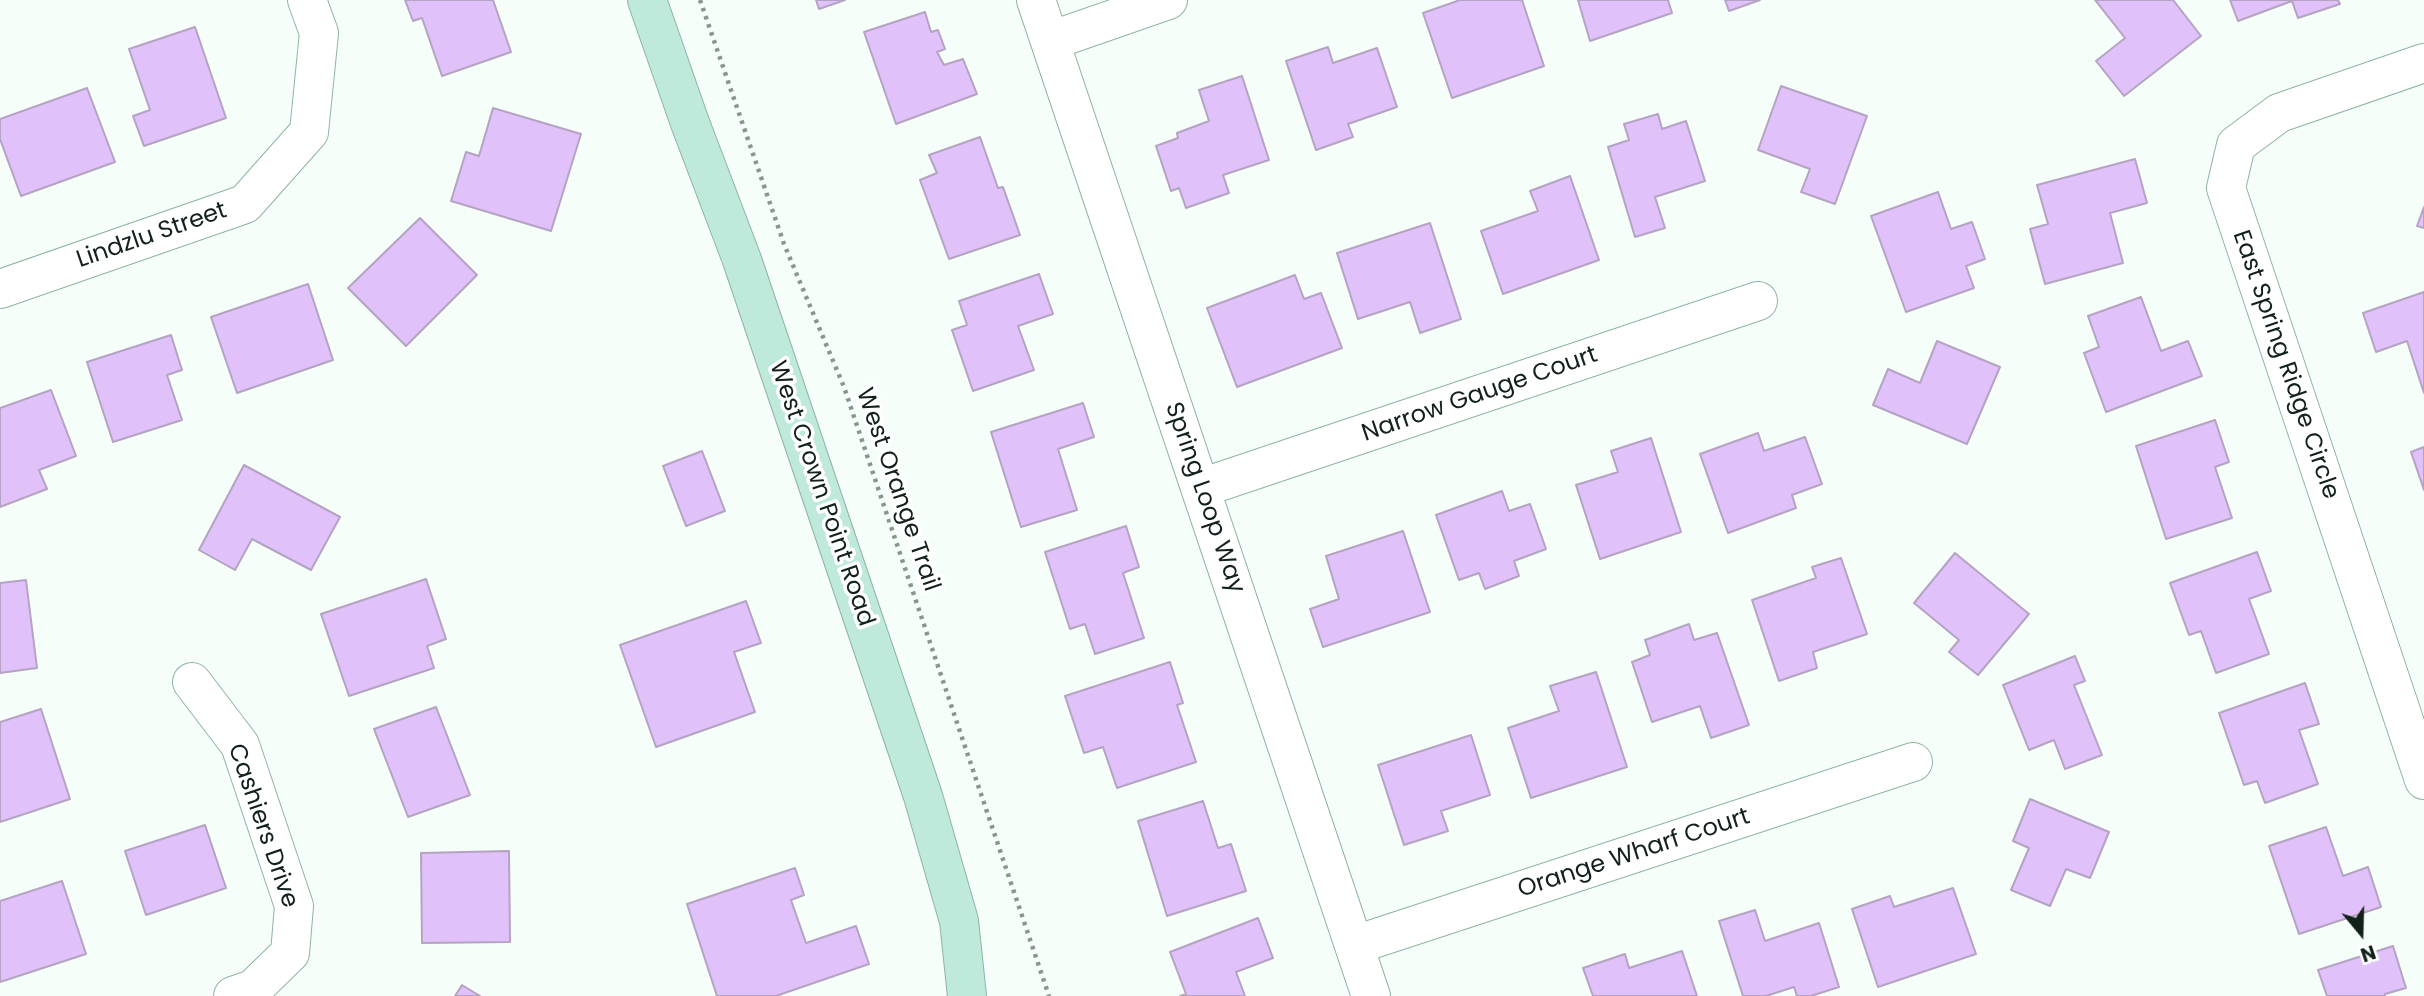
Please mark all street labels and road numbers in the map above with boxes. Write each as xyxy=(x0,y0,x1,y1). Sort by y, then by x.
street label: Lindzlu Street xyxy=(73,197,231,275)
street label: East Spring Ridge Circle xyxy=(2225,227,2345,503)
street label: Narrow Gauge Court xyxy=(1358,341,1602,449)
street label: West Crown Point Road xyxy=(762,358,880,630)
street label: West Orange Trail xyxy=(849,385,945,595)
street label: Spring Loop Way xyxy=(1158,399,1250,597)
street label: Cashiers Drive xyxy=(220,740,304,912)
street label: Orange Wharf Court xyxy=(1514,803,1754,905)

